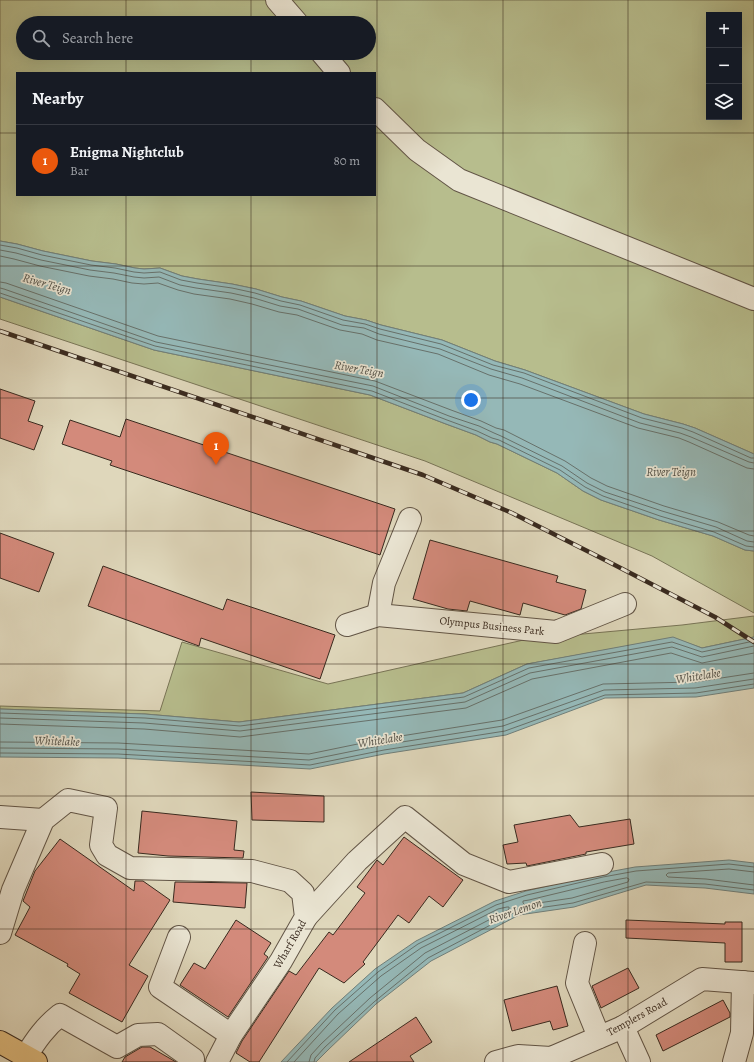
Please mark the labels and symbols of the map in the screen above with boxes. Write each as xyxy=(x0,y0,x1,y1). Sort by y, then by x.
water label: River Teign xyxy=(21,269,73,299)
water label: River Teign xyxy=(333,357,385,381)
your location xyxy=(461,390,481,410)
pin: 1 xyxy=(203,432,229,465)
water label: River Teign xyxy=(646,464,696,480)
street label: Olympus Business Park xyxy=(439,613,546,639)
water label: Whitelake xyxy=(674,664,722,687)
water label: Whitelake xyxy=(356,728,404,751)
water label: Whitelake xyxy=(34,732,81,750)
water label: River Lemon xyxy=(486,894,544,928)
street label: Wharf Road xyxy=(269,917,310,972)
street label: Templers Road xyxy=(604,994,670,1040)

